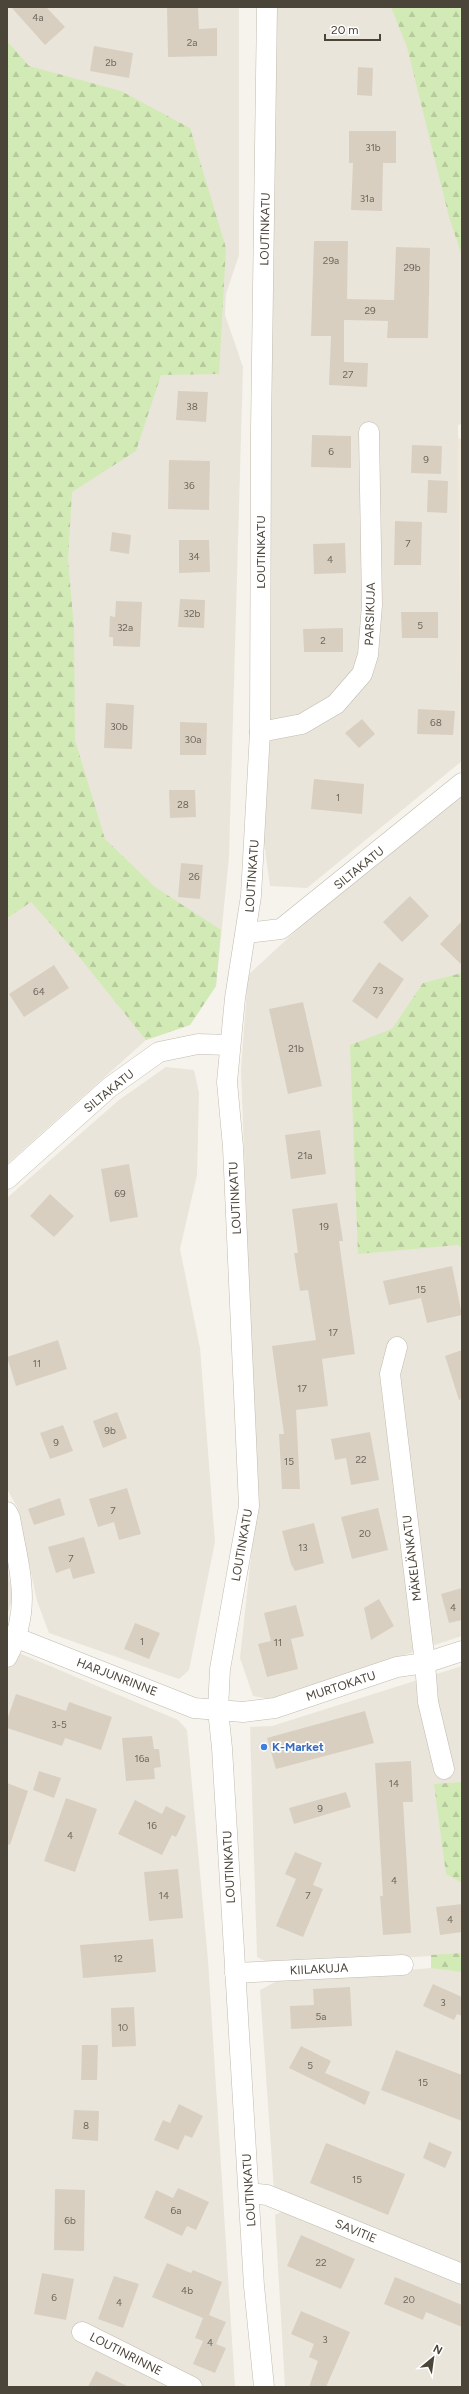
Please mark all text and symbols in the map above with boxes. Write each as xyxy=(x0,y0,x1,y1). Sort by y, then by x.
house number: 4a xyxy=(32,11,44,24)
scale bar xyxy=(325,16,380,42)
text: 20 m xyxy=(331,23,359,37)
house number: 2a xyxy=(187,36,197,49)
house number: 2b xyxy=(105,56,117,69)
house number: 31b xyxy=(365,141,381,154)
street label: LOUTINKATU xyxy=(257,192,273,266)
house number: 31a xyxy=(360,192,374,205)
house number: 29a xyxy=(323,254,339,267)
house number: 29b xyxy=(403,261,421,274)
house number: 29 xyxy=(364,304,376,317)
house number: 27 xyxy=(343,368,354,381)
house number: 38 xyxy=(186,400,198,413)
house number: 6 xyxy=(328,445,334,458)
house number: 9 xyxy=(423,453,429,466)
house number: 36 xyxy=(183,479,195,492)
street label: LOUTINKATU xyxy=(254,515,268,589)
house number: 7 xyxy=(405,537,411,550)
house number: 34 xyxy=(188,550,200,563)
house number: 4 xyxy=(327,553,333,566)
street label: PARSIKUJA xyxy=(362,582,378,646)
house number: 32b xyxy=(184,607,201,620)
house number: 5 xyxy=(417,619,423,632)
house number: 32a xyxy=(117,621,133,634)
house number: 2 xyxy=(320,634,326,647)
house number: 68 xyxy=(430,716,442,729)
house number: 30b xyxy=(110,720,128,733)
house number: 30a xyxy=(185,733,201,746)
house number: 1 xyxy=(336,791,340,804)
house number: 28 xyxy=(177,798,189,811)
street label: LOUTINKATU xyxy=(242,839,262,913)
street label: SILTAKATU xyxy=(331,844,387,892)
house number: 26 xyxy=(188,870,200,883)
house number: 73 xyxy=(373,984,383,997)
house number: 64 xyxy=(33,985,45,998)
house number: 21b xyxy=(288,1042,304,1055)
street label: SILTAKATU xyxy=(81,1067,137,1115)
house number: 21a xyxy=(298,1149,312,1162)
street label: LOUTINKATU xyxy=(226,1161,244,1235)
house number: 69 xyxy=(114,1187,126,1200)
house number: 19 xyxy=(319,1220,329,1233)
house number: 15 xyxy=(416,1283,426,1296)
house number: 17 xyxy=(328,1326,338,1339)
house number: 11 xyxy=(33,1357,41,1370)
house number: 17 xyxy=(297,1382,307,1395)
house number: 9b xyxy=(104,1424,116,1437)
house number: 9 xyxy=(53,1436,59,1449)
house number: 22 xyxy=(355,1453,367,1466)
house number: 15 xyxy=(284,1455,294,1468)
house number: 7 xyxy=(110,1504,116,1517)
street label: LOUTINKATU xyxy=(229,1508,255,1582)
street label: MÄKELÄNKATU xyxy=(400,1514,424,1602)
house number: 20 xyxy=(359,1527,371,1540)
house number: 13 xyxy=(298,1541,308,1554)
house number: 7 xyxy=(68,1552,74,1565)
house number: 4 xyxy=(450,1601,456,1614)
house number: 1 xyxy=(140,1635,144,1648)
house number: 11 xyxy=(274,1636,282,1649)
street label: HARJUNRINNE xyxy=(75,1655,159,1699)
street label: MURTOKATU xyxy=(304,1668,378,1704)
house number: 3-5 xyxy=(51,1718,67,1731)
place label: K-Market xyxy=(272,1740,324,1754)
marker: K-Market xyxy=(259,1742,269,1752)
house number: 16a xyxy=(135,1752,149,1765)
house number: 14 xyxy=(389,1777,399,1790)
house number: 9 xyxy=(317,1802,323,1815)
house number: 16 xyxy=(147,1819,157,1832)
house number: 4 xyxy=(67,1829,73,1842)
street label: LOUTINKATU xyxy=(220,1830,238,1904)
house number: 4 xyxy=(391,1874,397,1887)
house number: 14 xyxy=(159,1889,169,1902)
house number: 7 xyxy=(305,1889,311,1902)
house number: 4 xyxy=(447,1913,453,1926)
house number: 12 xyxy=(113,1952,123,1965)
street label: KIILAKUJA xyxy=(290,1960,348,1978)
house number: 3 xyxy=(440,1996,446,2009)
house number: 5a xyxy=(316,2010,326,2023)
house number: 10 xyxy=(118,2021,128,2034)
house number: 5 xyxy=(307,2059,313,2072)
house number: 15 xyxy=(418,2076,428,2089)
house number: 8 xyxy=(83,2119,89,2132)
street label: LOUTINKATU xyxy=(239,2153,259,2227)
house number: 15 xyxy=(352,2173,362,2186)
house number: 6a xyxy=(171,2204,181,2217)
house number: 6b xyxy=(64,2214,76,2227)
street label: SAVITIE xyxy=(333,2216,379,2246)
house number: 22 xyxy=(315,2256,327,2269)
house number: 4b xyxy=(181,2284,193,2297)
house number: 6 xyxy=(51,2291,57,2304)
house number: 20 xyxy=(403,2293,415,2306)
house number: 4 xyxy=(116,2296,122,2309)
street label: LOUTINRINNE xyxy=(87,2330,165,2378)
house number: 3 xyxy=(322,2333,328,2346)
house number: 4 xyxy=(207,2336,213,2349)
north arrow xyxy=(413,2338,453,2378)
text: N xyxy=(431,2342,444,2357)

